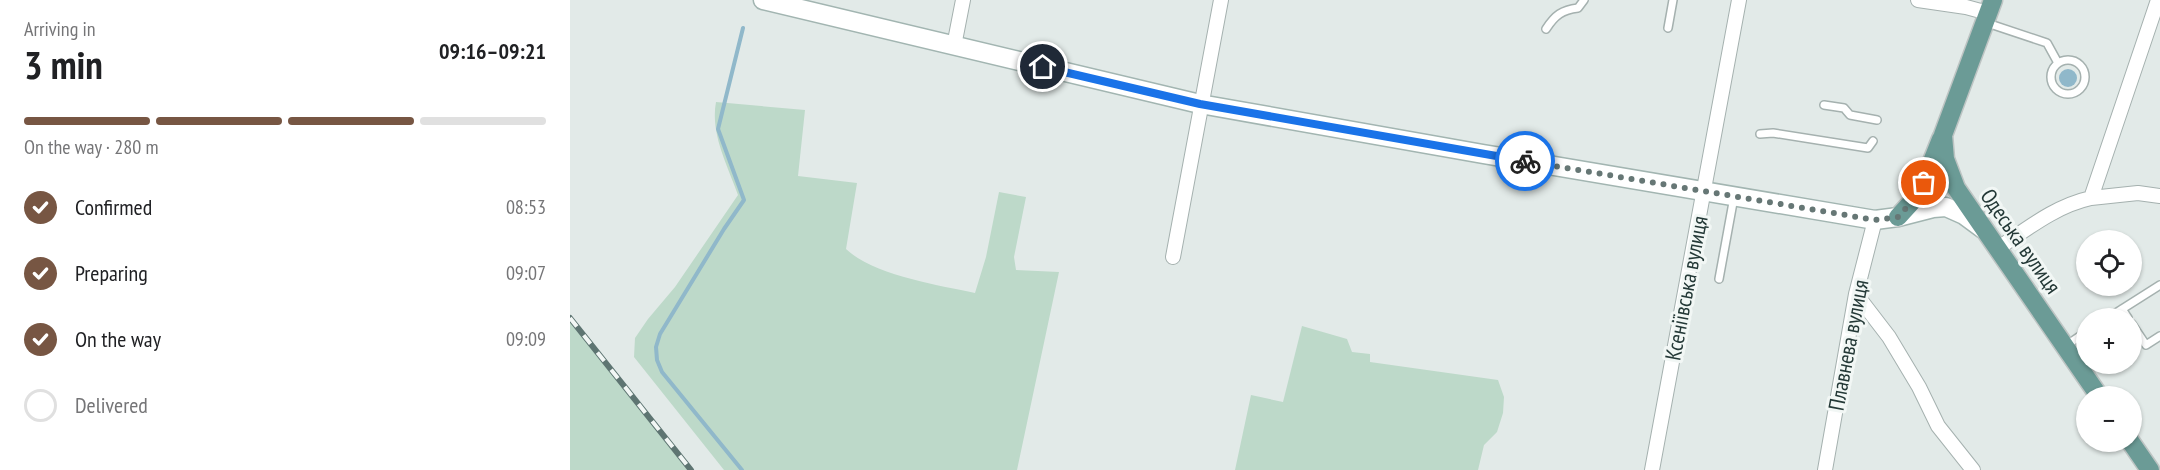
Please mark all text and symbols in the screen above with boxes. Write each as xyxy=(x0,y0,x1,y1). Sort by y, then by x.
text: Arriving in xyxy=(24,16,96,42)
text: 09:16–09:21 xyxy=(439,37,546,65)
text: 3 min xyxy=(24,39,103,90)
pin xyxy=(1017,41,1068,92)
icon: home xyxy=(1026,50,1059,83)
courier xyxy=(1495,131,1555,191)
text: On the way · 280 m xyxy=(24,134,159,160)
icon: bike xyxy=(1509,145,1542,178)
pin xyxy=(1898,157,1949,208)
icon: bag xyxy=(1907,166,1940,199)
street label: Одеська вулиця xyxy=(1975,183,2067,299)
icon: check xyxy=(24,191,57,224)
text: Confirmed xyxy=(75,193,152,221)
text: 08:53 xyxy=(506,194,546,220)
street label: Ксеніївська вулиця xyxy=(1658,213,1714,363)
map controls xyxy=(2076,230,2142,452)
button: locate xyxy=(2076,230,2142,296)
icon: check xyxy=(24,257,57,290)
text: Preparing xyxy=(75,259,148,287)
text: 09:07 xyxy=(506,260,546,286)
street label: Плавнева вулиця xyxy=(1822,277,1874,413)
button: + xyxy=(2076,308,2142,374)
icon: check xyxy=(24,323,57,356)
text: On the way xyxy=(75,325,161,353)
text: 09:09 xyxy=(506,326,546,352)
button: − xyxy=(2076,386,2142,452)
text: Delivered xyxy=(75,391,148,419)

